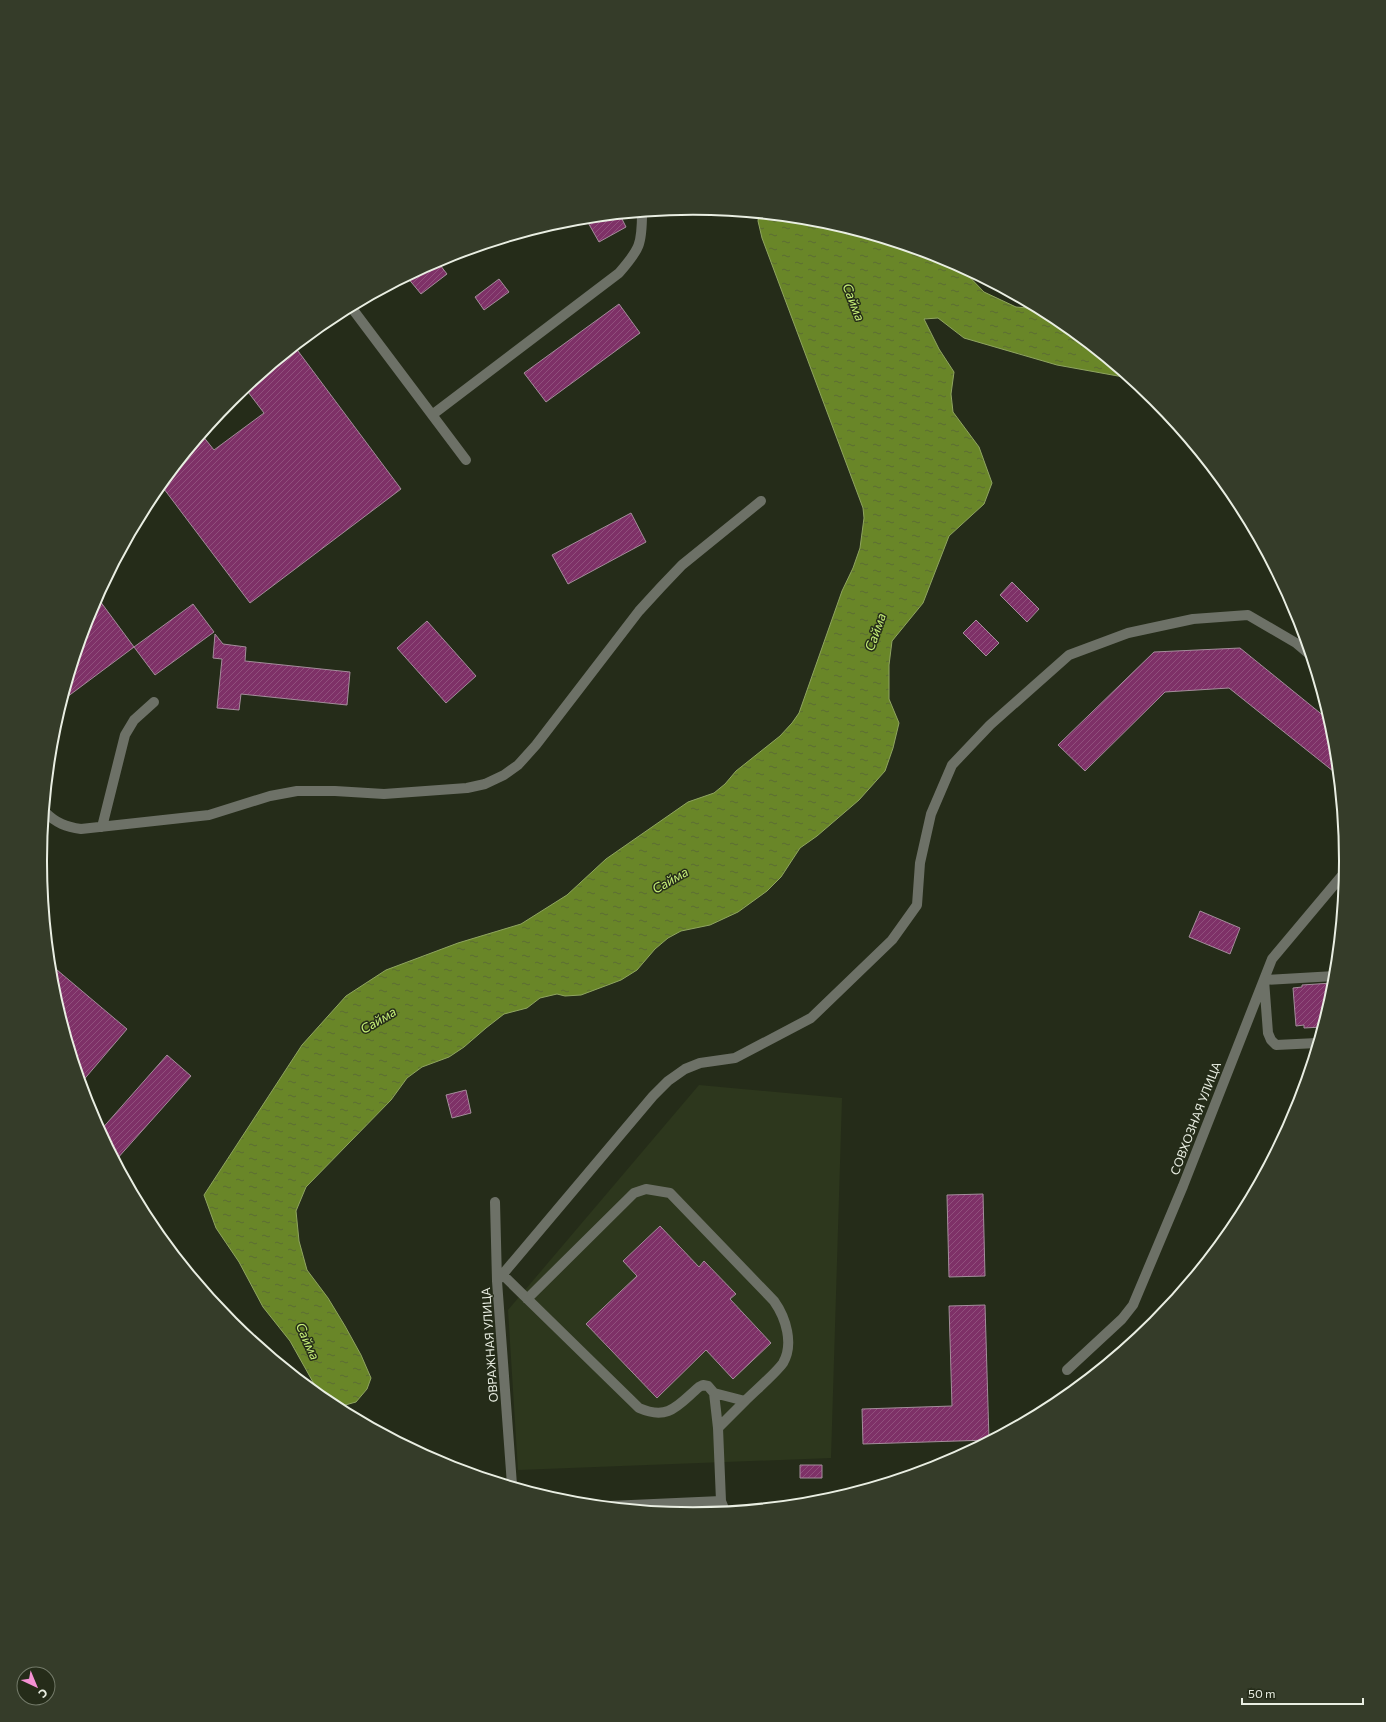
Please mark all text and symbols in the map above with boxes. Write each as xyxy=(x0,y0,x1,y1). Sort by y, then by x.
water label: Сайма xyxy=(840,281,869,323)
water label: Сайма xyxy=(861,611,889,653)
water label: Сайма xyxy=(649,863,691,897)
water label: Сайма xyxy=(357,1003,399,1037)
street label: СОВХОЗНАЯ УЛИЦА xyxy=(1167,1059,1223,1177)
street label: ОВРАЖНАЯ УЛИЦА xyxy=(478,1287,500,1403)
water label: Сайма xyxy=(293,1320,323,1362)
north arrow xyxy=(16,1666,56,1706)
scale bar xyxy=(1242,1680,1363,1706)
text: С xyxy=(36,1686,51,1701)
text: 50 m xyxy=(1248,1686,1276,1700)

